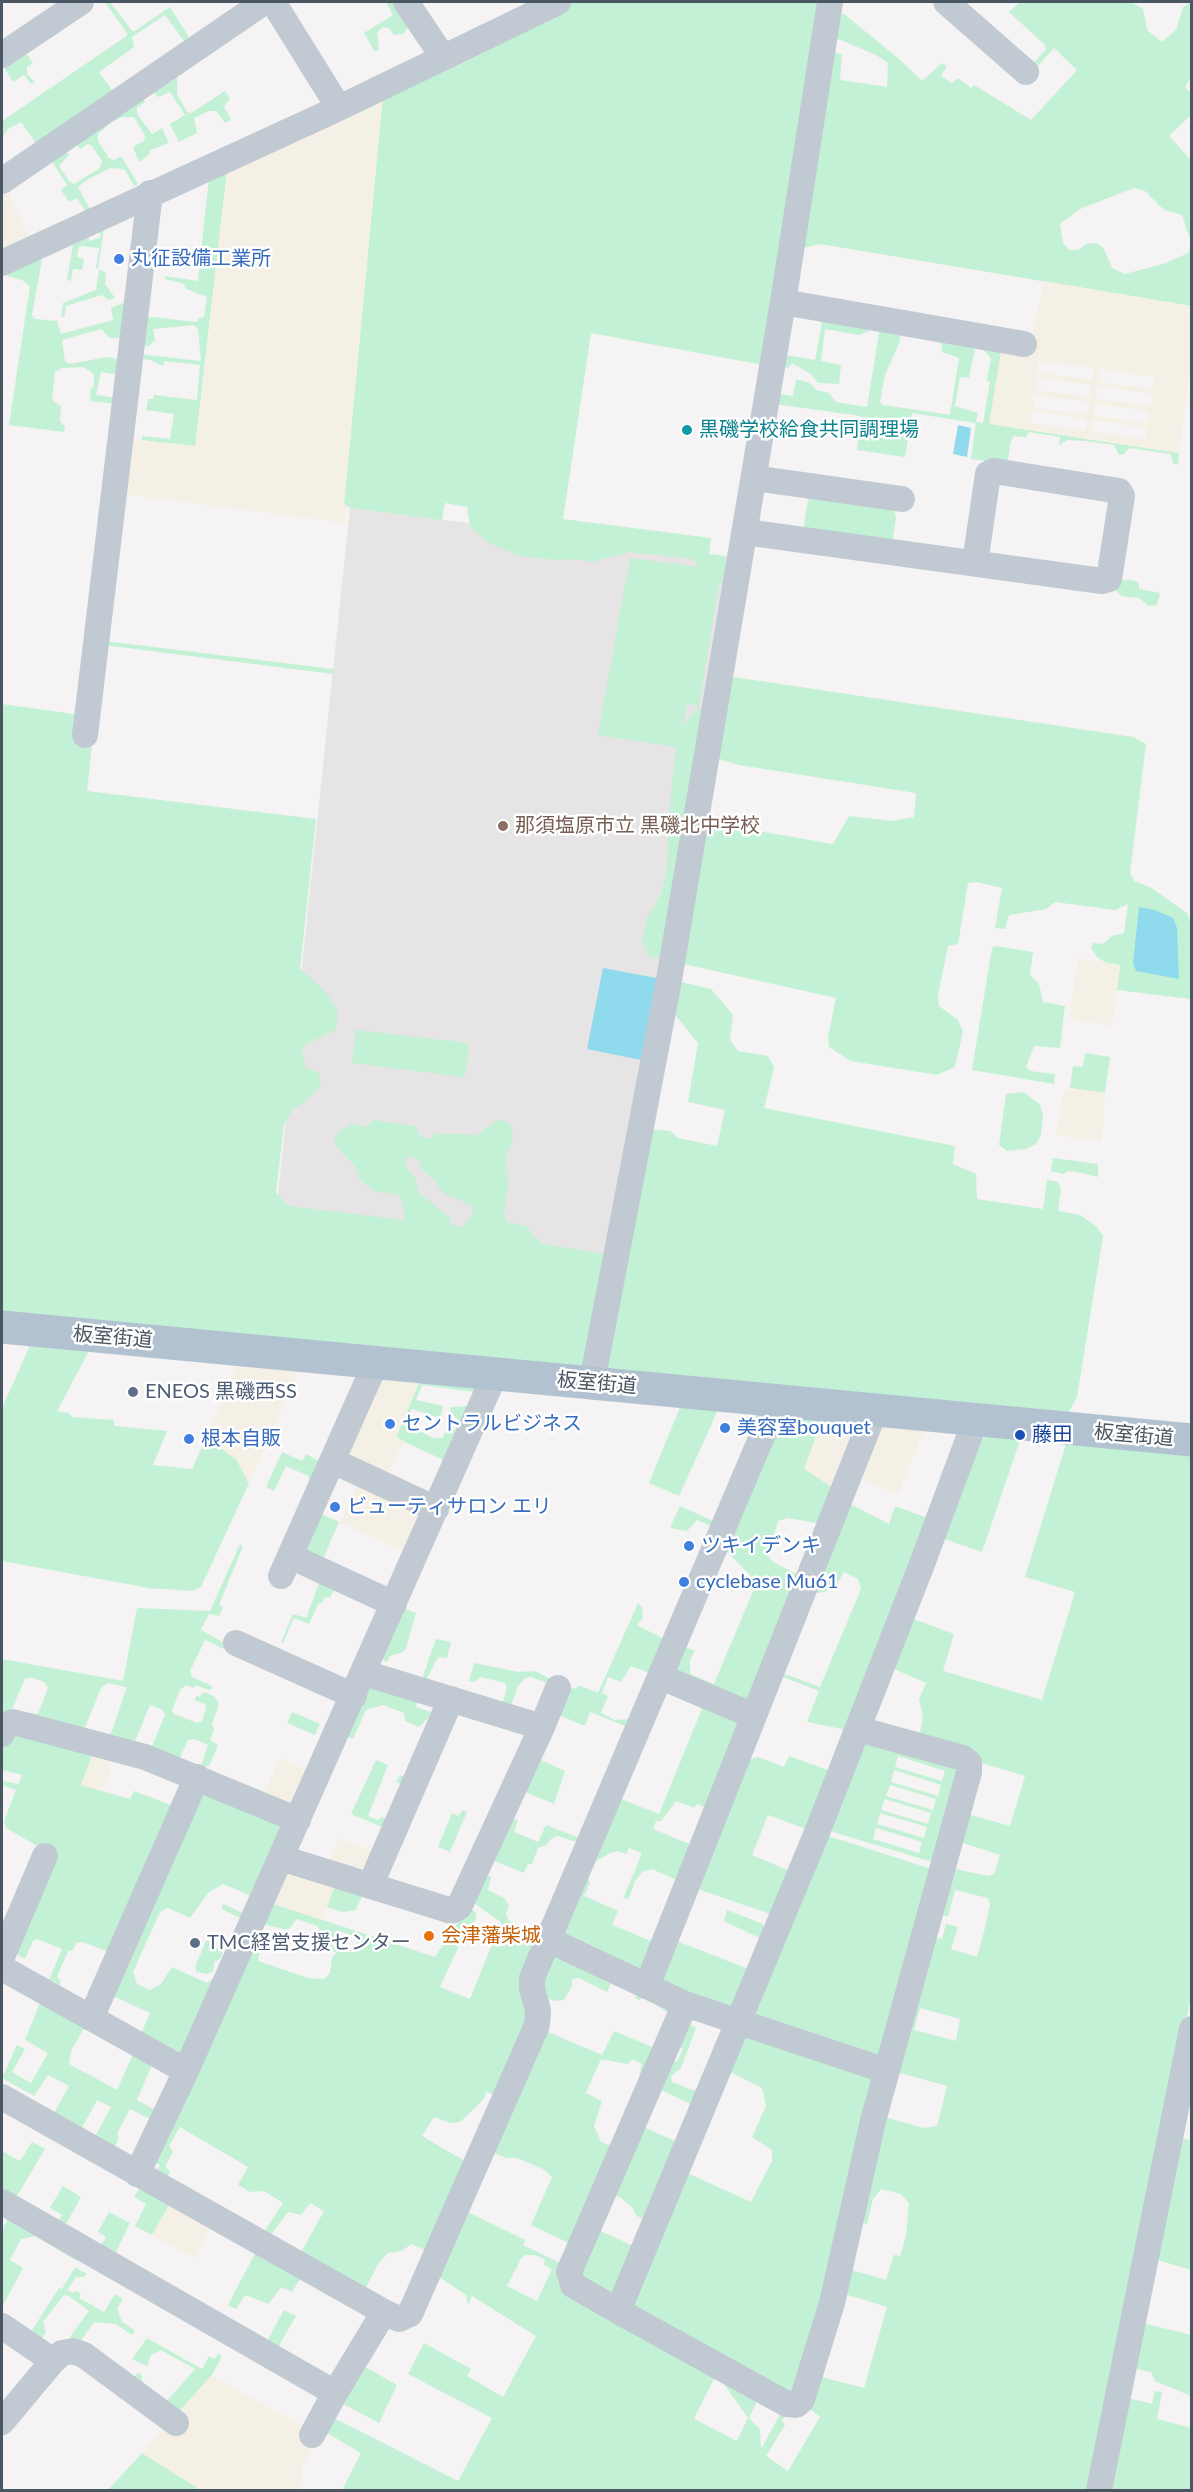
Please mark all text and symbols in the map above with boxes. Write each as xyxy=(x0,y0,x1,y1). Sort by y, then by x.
place label: 丸征設備工業所 xyxy=(131,247,271,271)
marker: 丸征設備工業所 xyxy=(112,252,126,266)
place label: 黒磯学校給食共同調理場 xyxy=(699,418,919,442)
marker: 黒磯学校給食共同調理場 xyxy=(680,423,694,437)
place label: 那須塩原市立 黒磯北中学校 xyxy=(515,814,760,838)
marker: 那須塩原市立 黒磯北中学校 xyxy=(496,819,510,833)
street label: 板室街道 xyxy=(72,1322,154,1352)
street label: 板室街道 xyxy=(556,1368,638,1398)
place label: ENEOS 黒磯西SS xyxy=(145,1380,297,1404)
marker: ENEOS 黒磯西SS xyxy=(126,1385,140,1399)
place label: セントラルビジネス xyxy=(402,1412,582,1436)
place label: 美容室bouquet xyxy=(737,1416,871,1440)
marker: セントラルビジネス xyxy=(383,1417,397,1431)
street label: 板室街道 xyxy=(1093,1420,1175,1450)
marker: 美容室bouquet xyxy=(718,1421,732,1435)
place label: 藤田 xyxy=(1032,1423,1072,1447)
place label: 根本自販 xyxy=(201,1427,281,1451)
marker: 藤田 xyxy=(1013,1428,1027,1442)
marker: 根本自販 xyxy=(182,1432,196,1446)
place label: ビューティサロン エリ xyxy=(347,1495,552,1519)
marker: ビューティサロン エリ xyxy=(328,1500,342,1514)
place label: ツキイデンキ xyxy=(701,1534,821,1558)
marker: ツキイデンキ xyxy=(682,1539,696,1553)
place label: cyclebase Mu61 xyxy=(696,1570,839,1594)
marker: cyclebase Mu61 xyxy=(677,1575,691,1589)
place label: 会津藩柴城 xyxy=(441,1924,541,1948)
marker: 会津藩柴城 xyxy=(422,1929,436,1943)
place label: TMC経営支援センター xyxy=(207,1931,411,1955)
marker: TMC経営支援センター xyxy=(188,1936,202,1950)

